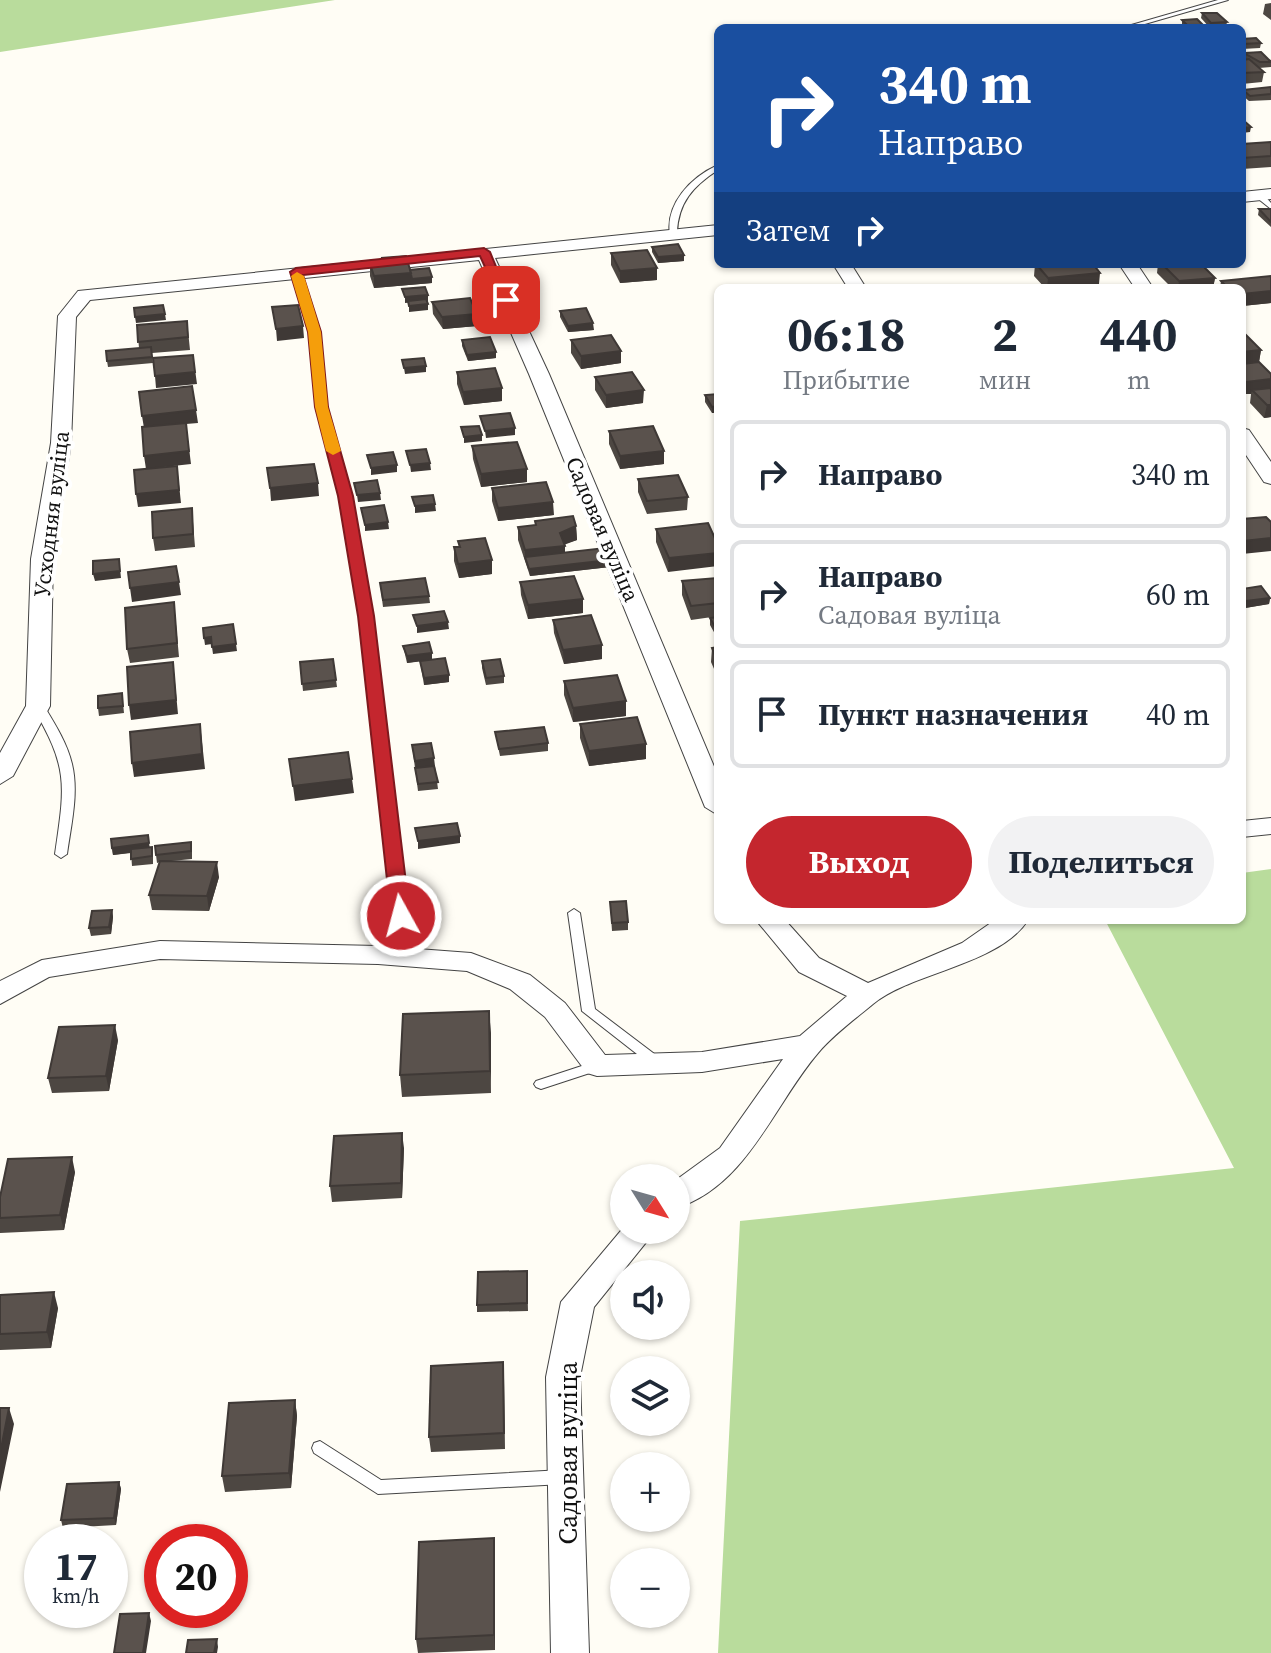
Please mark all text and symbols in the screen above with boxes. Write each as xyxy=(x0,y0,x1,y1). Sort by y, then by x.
text: 340 m xyxy=(878,45,1032,122)
icon: right xyxy=(746,56,850,160)
text: Направо xyxy=(878,118,1023,167)
icon: right xyxy=(847,208,891,252)
text: Затем xyxy=(746,210,831,251)
pin xyxy=(472,266,540,334)
icon: arrive xyxy=(484,278,528,322)
text: 06:18 xyxy=(787,301,906,367)
text: 2 xyxy=(992,301,1018,367)
text: 440 xyxy=(1100,301,1178,367)
text: Прибытие xyxy=(782,362,910,398)
text: мин xyxy=(979,362,1031,398)
text: m xyxy=(1127,362,1150,398)
street label: Усходняя вуліца xyxy=(26,428,76,599)
street label: Садовая вуліца xyxy=(559,452,647,607)
icon: right xyxy=(750,452,794,496)
text: Направо xyxy=(818,454,942,495)
text: 340 m xyxy=(1131,454,1210,495)
text: Направо xyxy=(818,556,942,597)
icon: right xyxy=(750,572,794,616)
text: 60 m xyxy=(1146,574,1210,615)
text: Садовая вуліца xyxy=(818,597,1001,633)
icon: arrive xyxy=(750,692,794,736)
text: Пункт назначения xyxy=(818,694,1088,735)
text: 40 m xyxy=(1146,694,1210,735)
button: Выход xyxy=(746,816,972,908)
button: Поделиться xyxy=(988,816,1214,908)
position arrow xyxy=(359,874,443,958)
north arrow xyxy=(610,1164,690,1244)
map controls xyxy=(610,1164,690,1628)
button: sound xyxy=(610,1260,690,1340)
button: layers xyxy=(610,1356,690,1436)
street label: Садовая вуліца xyxy=(550,1361,586,1544)
button: + xyxy=(610,1452,690,1532)
speed limit sign: 20 xyxy=(144,1524,248,1628)
text: 17 xyxy=(54,1539,98,1593)
button: − xyxy=(610,1548,690,1628)
text: km/h xyxy=(52,1582,100,1610)

